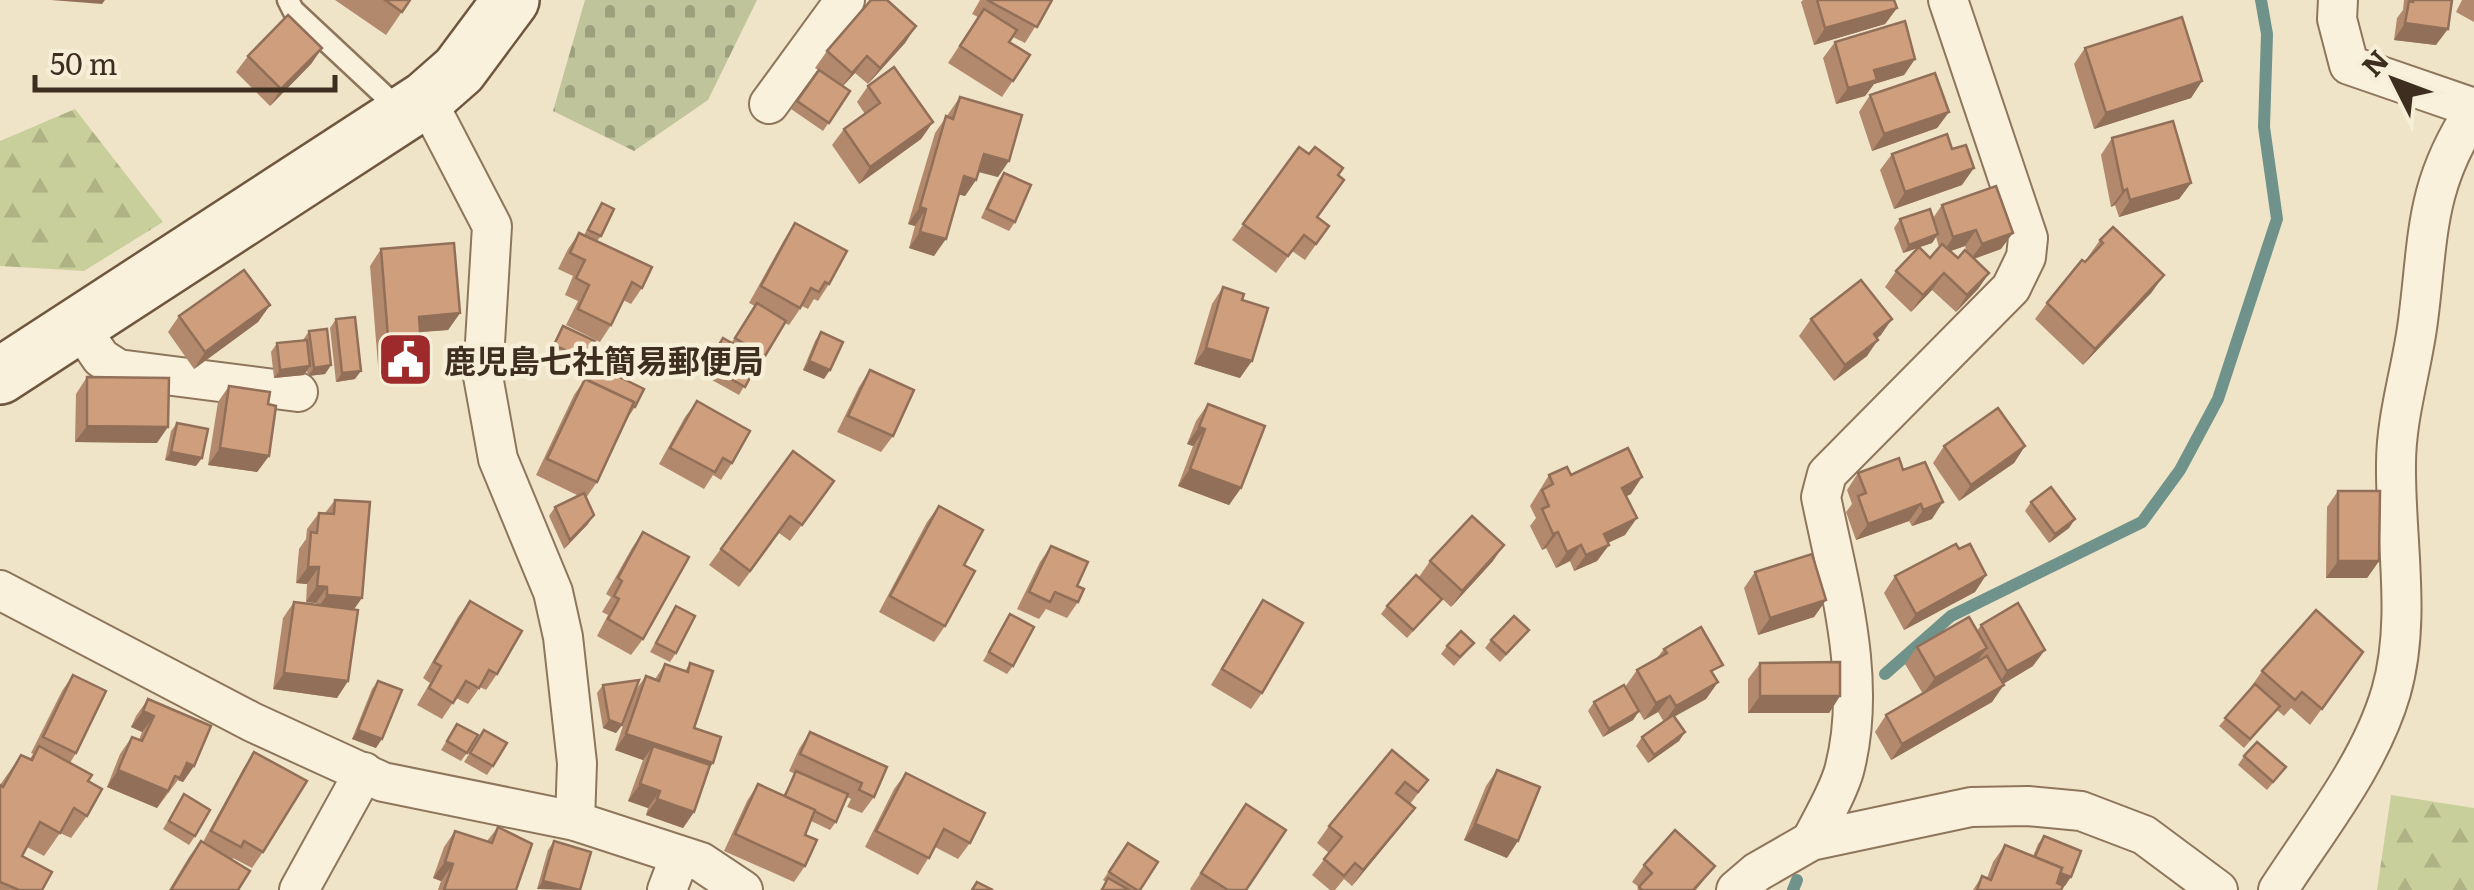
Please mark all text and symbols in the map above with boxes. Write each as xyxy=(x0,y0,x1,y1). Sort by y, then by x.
scale bar xyxy=(35,30,335,92)
north arrow xyxy=(2344,30,2444,130)
text: N xyxy=(2350,39,2397,85)
text: 50 m xyxy=(50,40,118,84)
public building icon: 鹿児島七社簡易郵便局 xyxy=(375,329,435,389)
place label: 鹿児島七社簡易郵便局 xyxy=(444,335,764,383)

